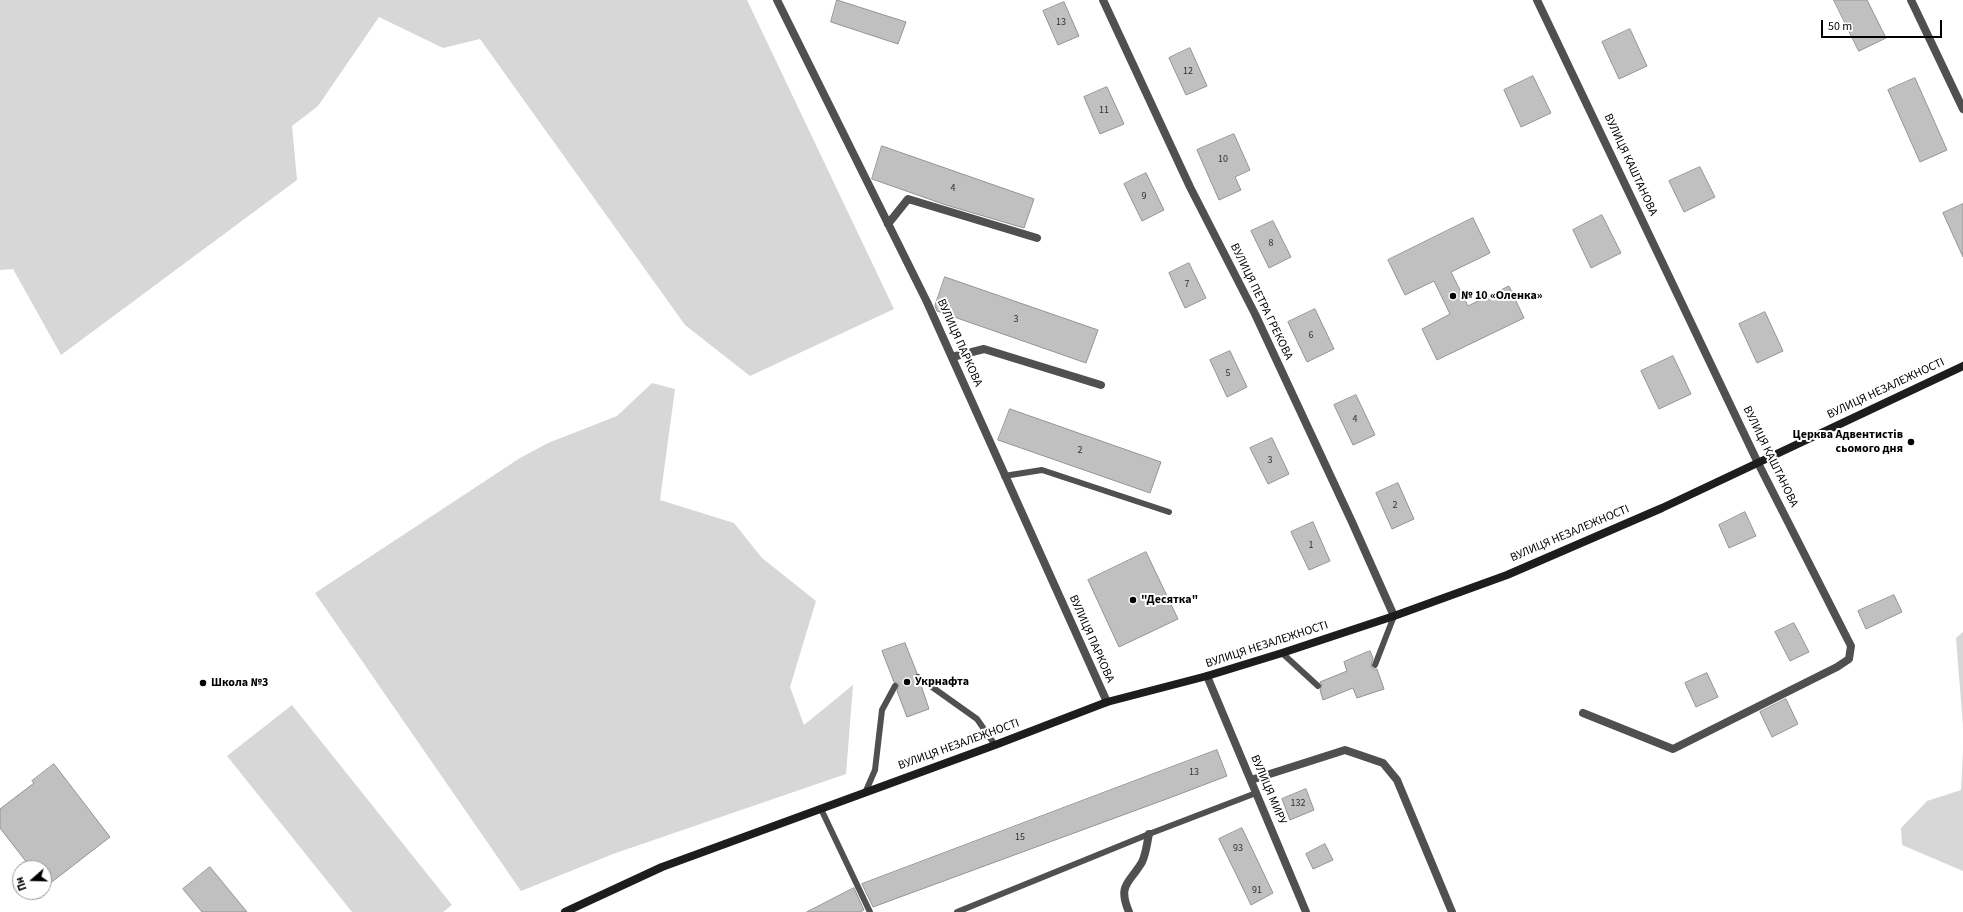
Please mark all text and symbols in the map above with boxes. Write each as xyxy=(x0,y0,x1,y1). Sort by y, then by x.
scale bar xyxy=(1823,12,1944,38)
house number: 13 xyxy=(1056,17,1066,29)
text: 50 m xyxy=(1828,18,1852,35)
house number: 12 xyxy=(1183,66,1193,78)
house number: 11 xyxy=(1099,105,1109,117)
street label: ВУЛИЦЯ КАШТАНОВА xyxy=(1600,112,1660,218)
house number: 10 xyxy=(1218,154,1228,166)
house number: 4 xyxy=(951,183,955,195)
house number: 9 xyxy=(1142,191,1146,203)
house number: 8 xyxy=(1269,238,1273,250)
street label: ВУЛИЦЯ ПЕТРА ГРЕКОВА xyxy=(1226,241,1296,363)
house number: 7 xyxy=(1185,279,1189,291)
place label: № 10 «Оленка» xyxy=(1461,289,1542,303)
marker: № 10 «Оленка» xyxy=(1448,291,1458,301)
street label: ВУЛИЦЯ ПАРКОВА xyxy=(933,297,985,389)
house number: 3 xyxy=(1014,314,1018,326)
house number: 6 xyxy=(1309,330,1313,342)
street label: ВУЛИЦЯ НЕЗАЛЕЖНОСТІ xyxy=(1825,355,1947,423)
house number: 5 xyxy=(1226,368,1230,380)
street label: ВУЛИЦЯ КАШТАНОВА xyxy=(1739,404,1801,510)
house number: 4 xyxy=(1353,414,1357,426)
place label: Церква Адвентистів сьомого дня xyxy=(1792,428,1903,456)
marker: Церква Адвентистів сьомого дня xyxy=(1906,437,1916,447)
house number: 2 xyxy=(1078,445,1082,457)
house number: 3 xyxy=(1268,455,1272,467)
house number: 2 xyxy=(1393,500,1397,512)
street label: ВУЛИЦЯ НЕЗАЛЕЖНОСТІ xyxy=(1508,502,1632,566)
house number: 1 xyxy=(1309,540,1313,552)
street label: ВУЛИЦЯ ПАРКОВА xyxy=(1065,593,1117,685)
place label: "Десятка" xyxy=(1141,593,1198,607)
marker: "Десятка" xyxy=(1128,595,1138,605)
street label: ВУЛИЦЯ НЕЗАЛЕЖНОСТІ xyxy=(1204,618,1330,672)
place label: Укрнафта xyxy=(915,675,969,689)
place label: Школа №3 xyxy=(211,676,268,690)
marker: Укрнафта xyxy=(902,677,912,687)
marker: Школа №3 xyxy=(198,678,208,688)
street label: ВУЛИЦЯ НЕЗАЛЕЖНОСТІ xyxy=(896,716,1022,774)
street label: ВУЛИЦЯ МИРУ xyxy=(1247,753,1289,827)
house number: 13 xyxy=(1189,767,1199,779)
house number: 132 xyxy=(1291,798,1305,810)
house number: 15 xyxy=(1015,832,1025,844)
house number: 93 xyxy=(1233,843,1243,855)
north arrow xyxy=(12,860,52,900)
text: Пн xyxy=(12,875,31,893)
house number: 91 xyxy=(1252,885,1262,897)

